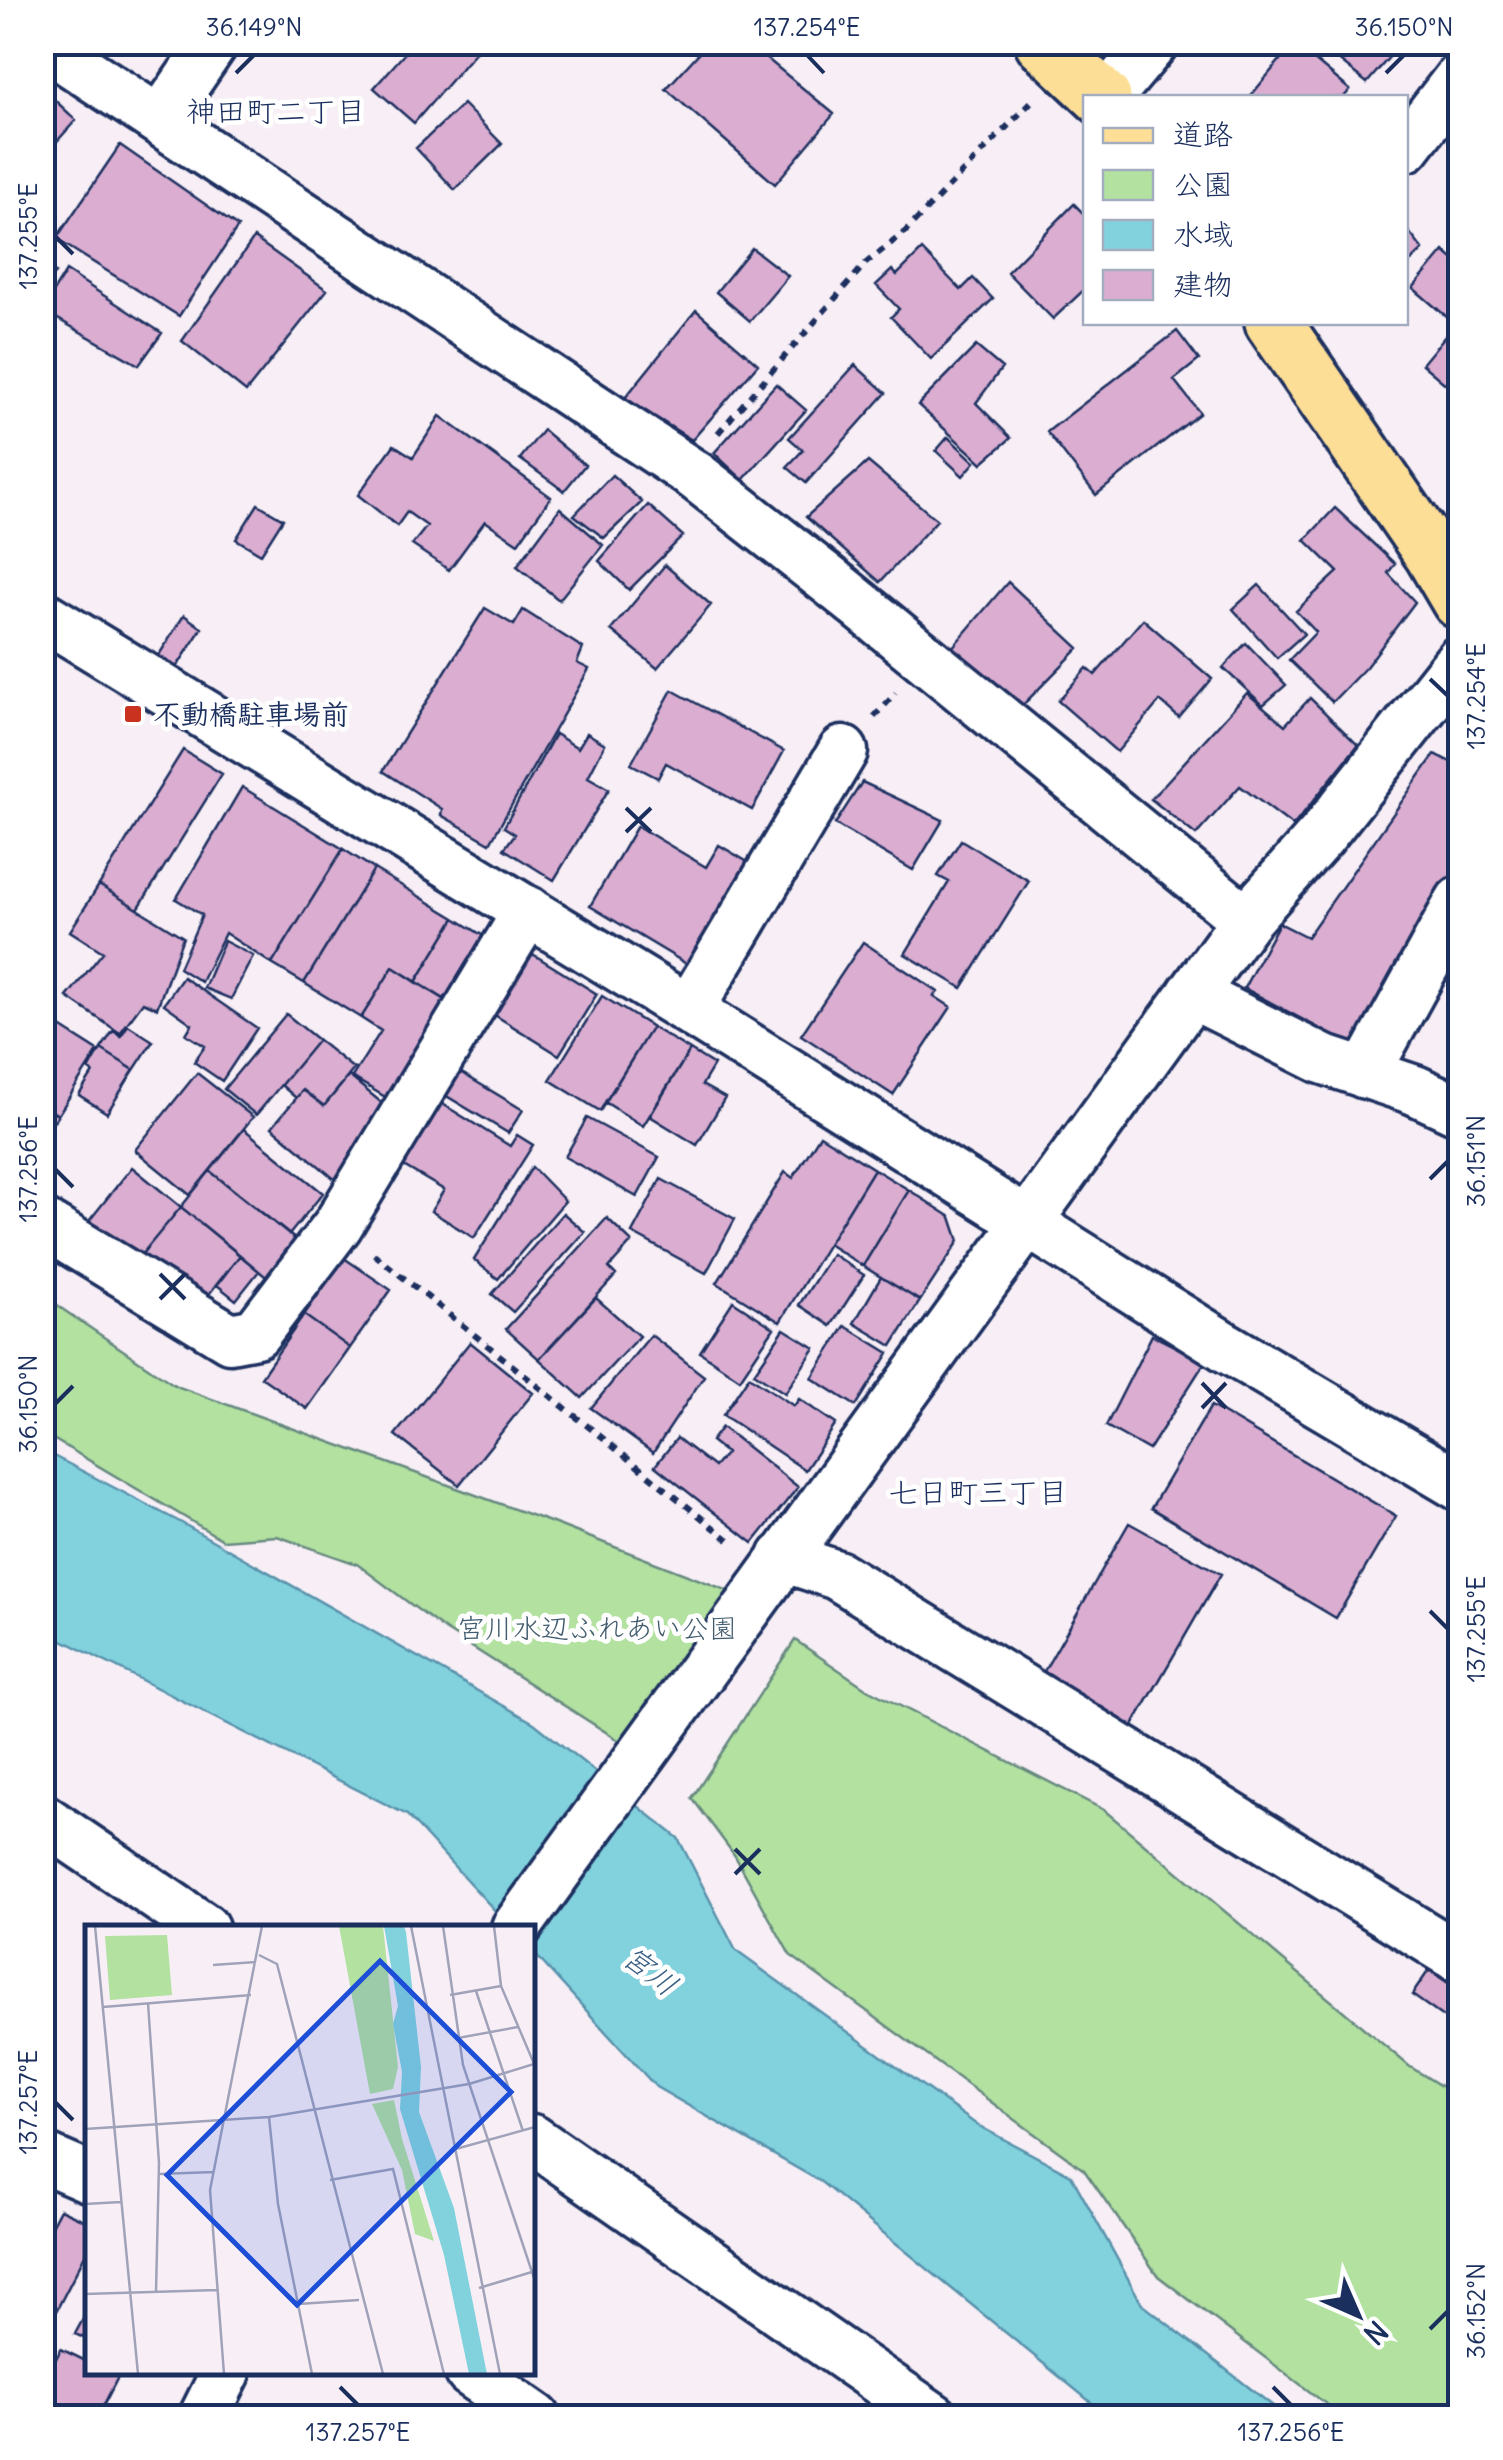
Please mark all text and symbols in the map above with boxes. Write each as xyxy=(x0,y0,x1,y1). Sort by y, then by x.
text: 36.149°N xyxy=(205,11,303,43)
text: 137.254°E xyxy=(753,11,861,43)
text: 36.150°N xyxy=(1354,11,1454,43)
district label: 神田町二丁目 xyxy=(186,92,366,130)
legend xyxy=(1083,95,1408,325)
text: 道路 xyxy=(1173,115,1233,153)
text: 公園 xyxy=(1173,165,1233,203)
text: 137.255°E xyxy=(12,182,44,290)
text: 水域 xyxy=(1173,215,1233,253)
text: 建物 xyxy=(1173,265,1233,303)
text: 137.254°E xyxy=(1460,642,1492,750)
place label: 不動橋駐車場前 xyxy=(153,696,349,732)
marker: 不動橋駐車場前 xyxy=(122,703,144,725)
text: 137.256°E xyxy=(12,1115,44,1223)
text: 36.151°N xyxy=(1460,1115,1492,1207)
text: 36.150°N xyxy=(12,1354,44,1454)
district label: 七日町三丁目 xyxy=(888,1473,1068,1511)
text: 137.255°E xyxy=(1460,1575,1492,1683)
park label: 宮川水辺ふれあい公園 xyxy=(457,1610,737,1646)
inset map xyxy=(85,1925,535,2375)
water label: 宮川 xyxy=(615,1937,686,2004)
text: 137.257°E xyxy=(12,2050,44,2154)
text: 36.152°N xyxy=(1460,2263,1492,2359)
north arrow xyxy=(1308,2265,1408,2365)
text: N xyxy=(1356,2313,1395,2352)
text: 137.257°E xyxy=(306,2416,410,2448)
text: 137.256°E xyxy=(1237,2416,1345,2448)

